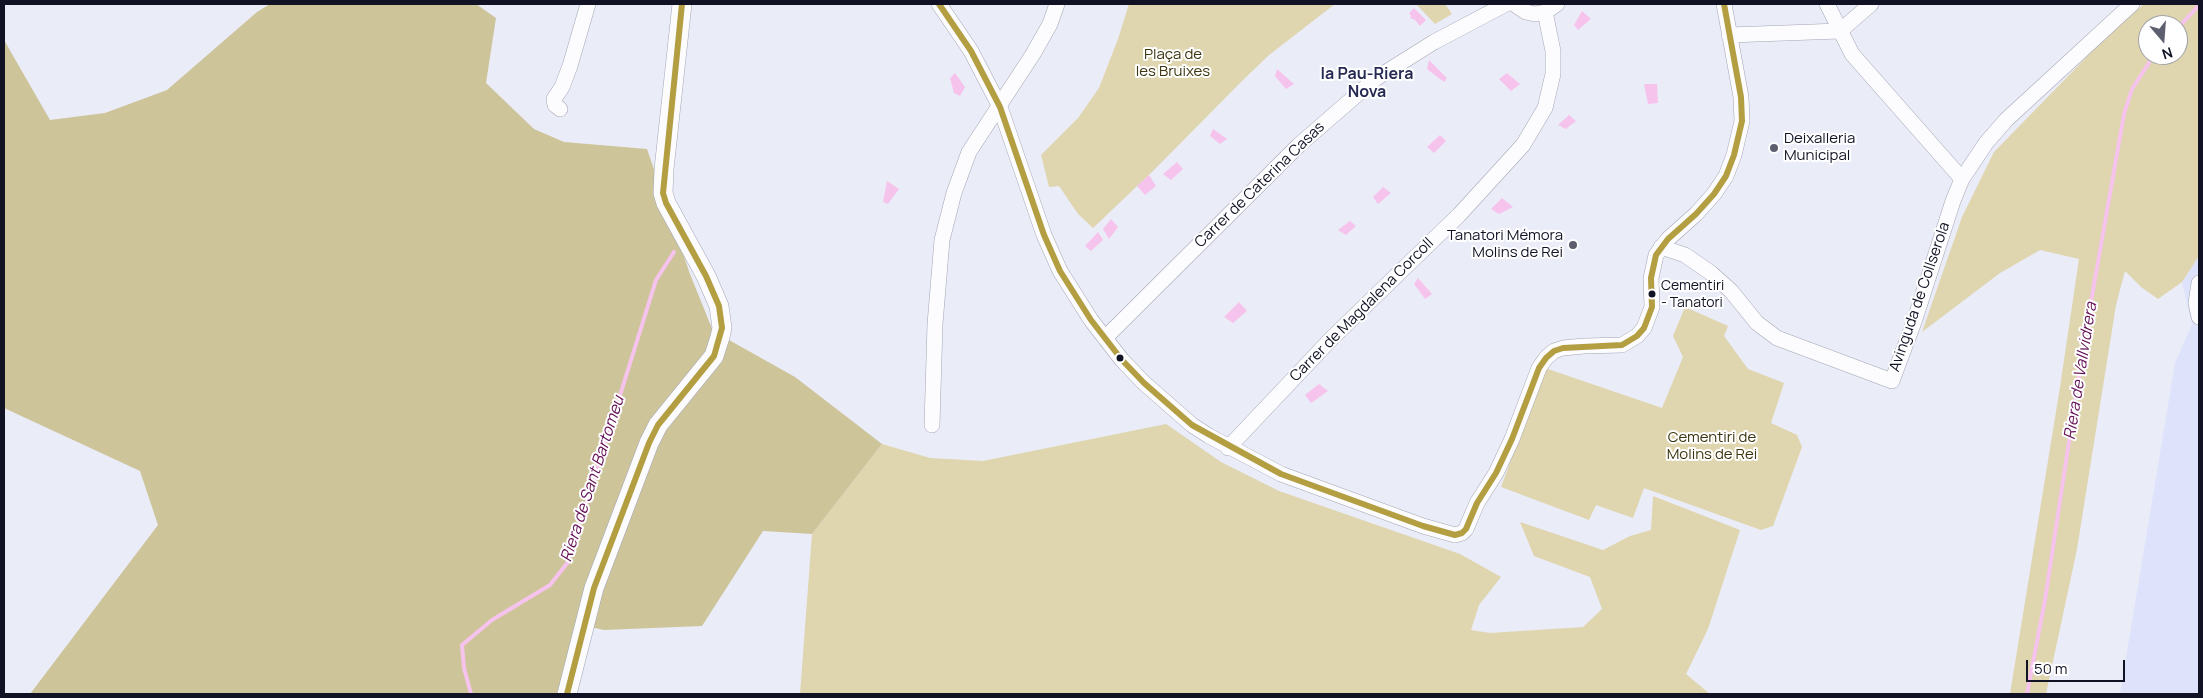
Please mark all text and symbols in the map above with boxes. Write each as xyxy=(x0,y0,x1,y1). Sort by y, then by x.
north arrow xyxy=(2138,15,2188,65)
text: N xyxy=(2160,43,2175,64)
park label: Plaça de les Bruixes xyxy=(1136,46,1210,81)
district label: la Pau-Riera Nova xyxy=(1321,65,1413,103)
street label: Carrer de Caterina Casas xyxy=(1191,118,1329,252)
place label: Deixalleria Municipal xyxy=(1784,130,1855,165)
marker: Deixalleria Municipal xyxy=(1768,142,1780,154)
street label: Avinguda de Collserola xyxy=(1886,220,1954,374)
place label: Tanatori Mémora Molins de Rei xyxy=(1447,227,1563,262)
street label: Carrer de Magdalena Corcoll xyxy=(1286,234,1438,386)
marker: Tanatori Mémora Molins de Rei xyxy=(1567,239,1579,251)
place label: Cementiri - Tanatori xyxy=(1661,278,1724,310)
marker: Cementiri - Tanatori xyxy=(1647,289,1657,299)
water label: Riera de Vallvidrera xyxy=(2061,301,2101,441)
unlabelled marker xyxy=(1115,353,1125,363)
water label: Riera de Sant Bartomeu xyxy=(557,394,629,564)
park label: Cementiri de Molins de Rei xyxy=(1667,429,1757,464)
scale bar xyxy=(2028,650,2127,682)
text: 50 m xyxy=(2034,658,2068,679)

